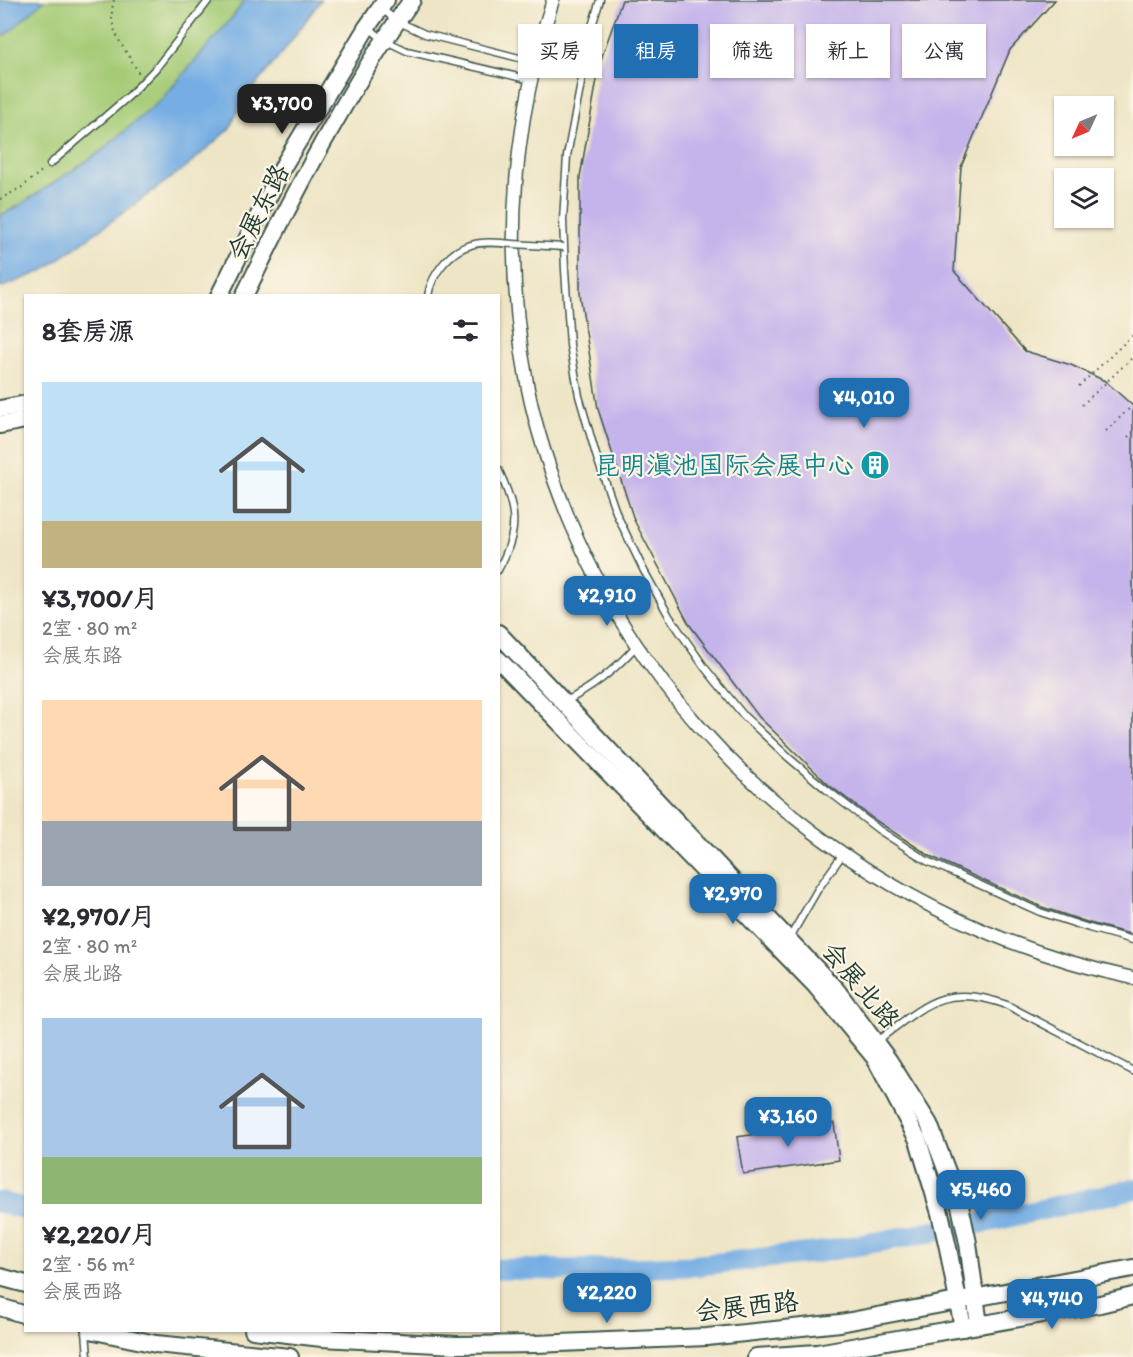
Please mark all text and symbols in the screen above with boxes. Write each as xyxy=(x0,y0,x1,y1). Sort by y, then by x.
chip: 买房 xyxy=(518,24,602,78)
chip: 租房 xyxy=(614,24,698,78)
chip: 筛选 xyxy=(710,24,794,78)
chip: 新上 xyxy=(806,24,890,78)
chip: 公寓 xyxy=(902,24,986,78)
pin: ¥3,700 xyxy=(233,84,331,135)
text: ¥3,700 xyxy=(251,91,313,115)
north arrow xyxy=(1054,96,1114,156)
map controls xyxy=(1054,96,1114,228)
street label: 会展东路 xyxy=(220,158,296,266)
button: layers xyxy=(1054,168,1114,228)
icon: filters xyxy=(449,314,482,347)
text: 8套房源 xyxy=(42,315,134,347)
pin: ¥4,010 xyxy=(815,378,913,429)
text: ¥4,010 xyxy=(833,385,895,409)
icon: home xyxy=(208,421,316,529)
place label: 昆明滇池国际会展中心 xyxy=(594,449,854,481)
building icon: 昆明滇池国际会展中心 xyxy=(859,449,891,481)
pin: ¥2,910 xyxy=(558,576,656,627)
text: ¥3,700/月 xyxy=(42,582,159,614)
text: ¥2,910 xyxy=(578,583,636,607)
text: 2室 · 80 m² xyxy=(42,616,137,640)
text: 会展东路 xyxy=(42,643,122,667)
icon: home xyxy=(208,739,316,847)
pin: ¥2,970 xyxy=(684,874,782,925)
text: ¥2,970 xyxy=(703,881,763,905)
text: ¥2,970/月 xyxy=(42,900,156,932)
text: 2室 · 80 m² xyxy=(42,934,137,958)
street label: 会展北路 xyxy=(815,935,907,1035)
text: 会展北路 xyxy=(42,961,122,985)
icon: home xyxy=(208,1057,316,1165)
pin: ¥3,160 xyxy=(739,1097,837,1148)
text: ¥3,160 xyxy=(758,1104,818,1128)
pin: ¥5,460 xyxy=(932,1170,1030,1221)
text: ¥5,460 xyxy=(950,1177,1012,1201)
text: ¥2,220/月 xyxy=(42,1218,157,1250)
text: 2室 · 56 m² xyxy=(42,1252,135,1276)
pin: ¥2,220 xyxy=(558,1273,656,1324)
text: 会展西路 xyxy=(42,1279,122,1303)
pin: ¥4,740 xyxy=(1003,1279,1101,1330)
text: ¥2,220 xyxy=(577,1280,637,1304)
street label: 会展西路 xyxy=(694,1285,800,1327)
text: ¥4,740 xyxy=(1021,1286,1083,1310)

